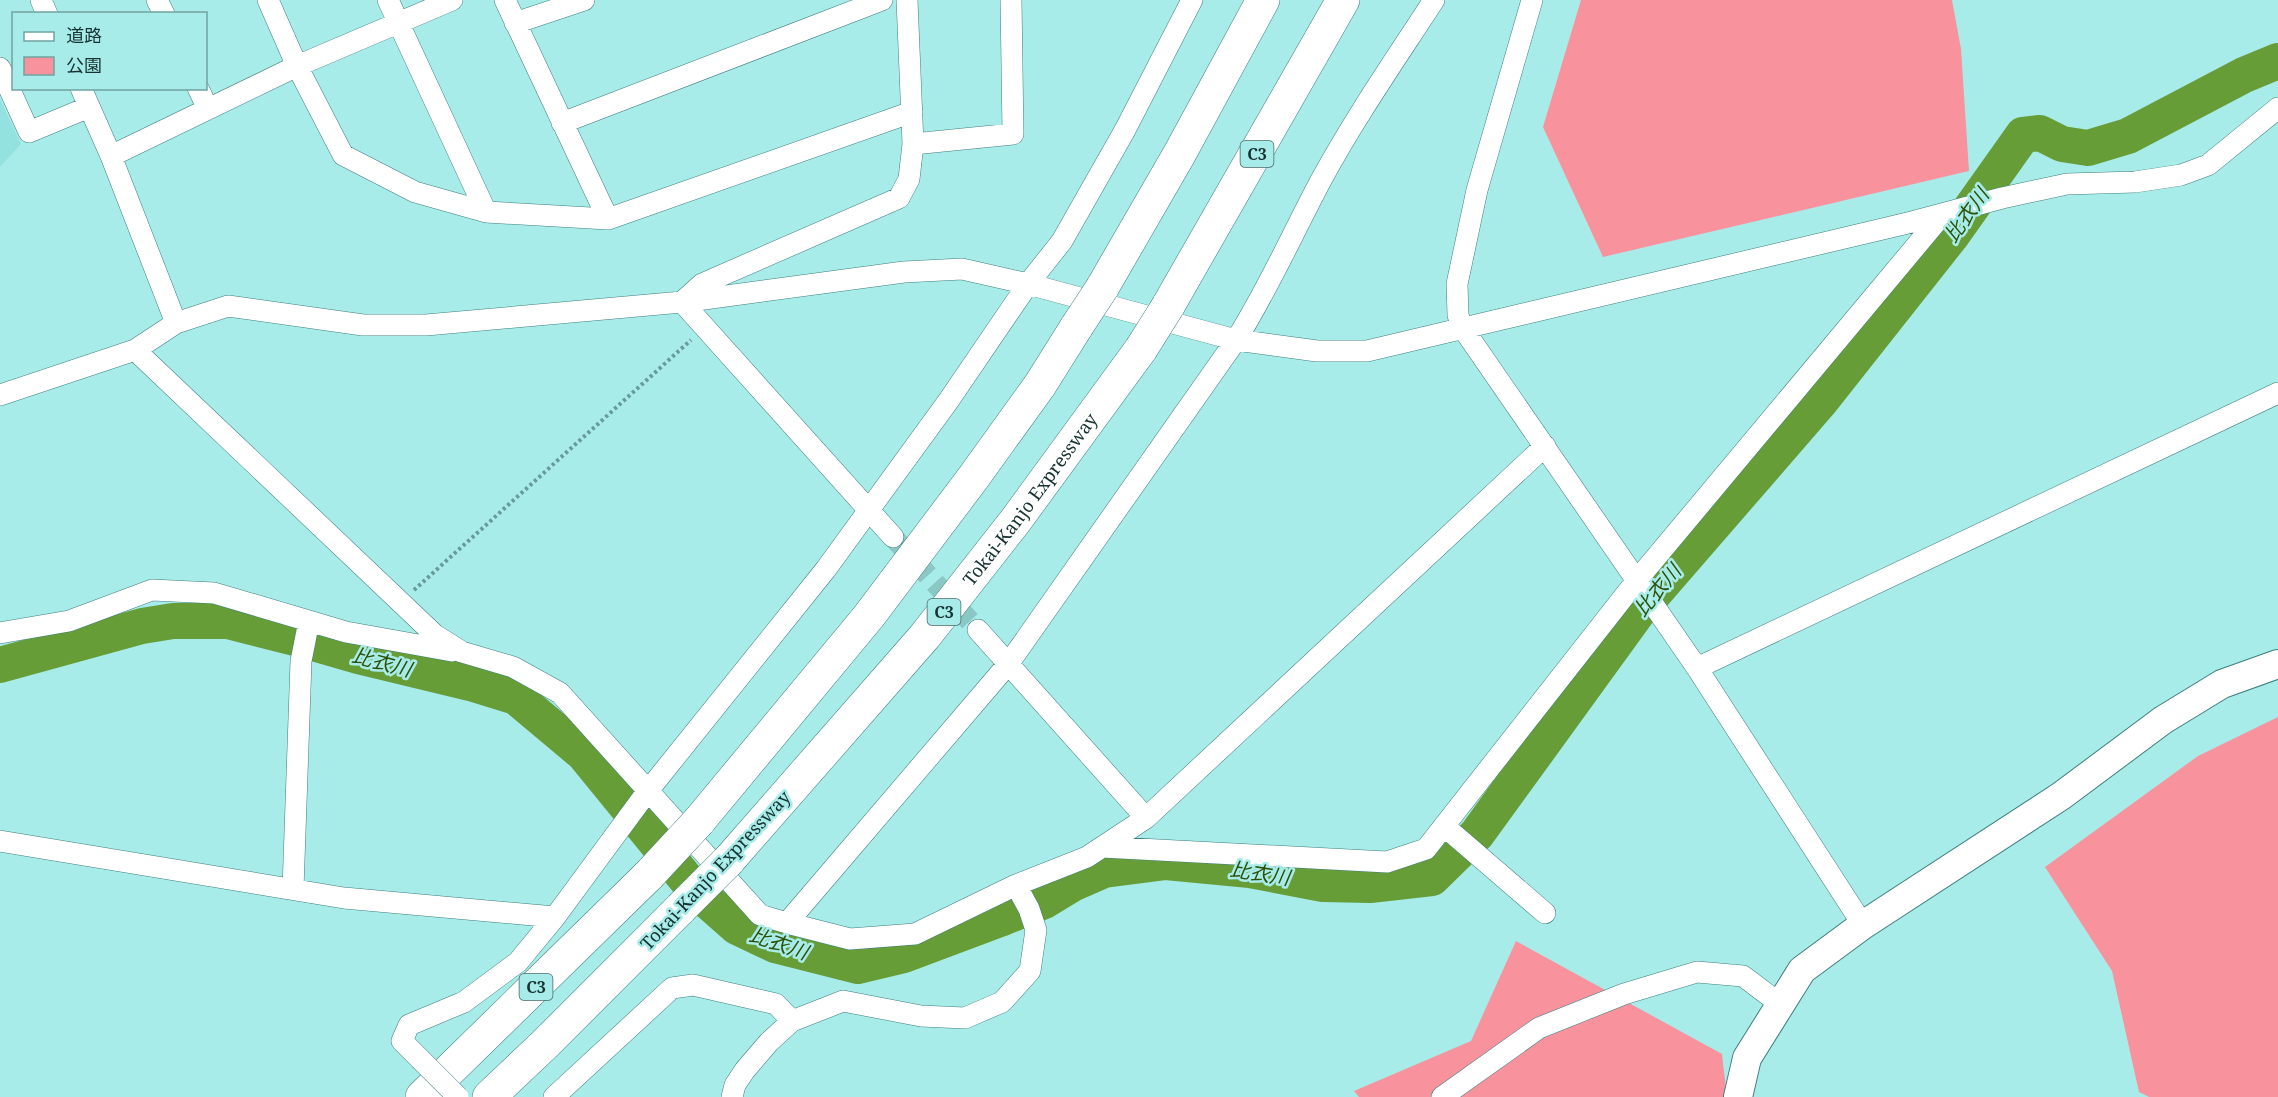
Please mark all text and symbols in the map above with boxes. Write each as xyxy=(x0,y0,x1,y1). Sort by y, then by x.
legend xyxy=(12,12,207,90)
text: 道路 xyxy=(66,23,102,47)
text: 公園 xyxy=(66,53,102,77)
road number: C3 xyxy=(1240,141,1274,167)
water label: 比衣川 xyxy=(1937,181,1996,247)
street label: Tokai-Kanjo Expressway xyxy=(957,407,1103,590)
water label: 比衣川 xyxy=(1627,557,1688,622)
road number: C3 xyxy=(928,599,960,625)
water label: 比衣川 xyxy=(350,641,416,683)
street label: Tokai-Kanjo Expressway xyxy=(635,784,796,955)
water label: 比衣川 xyxy=(1228,855,1294,891)
water label: 比衣川 xyxy=(746,920,814,966)
road number: C3 xyxy=(520,974,552,1000)

